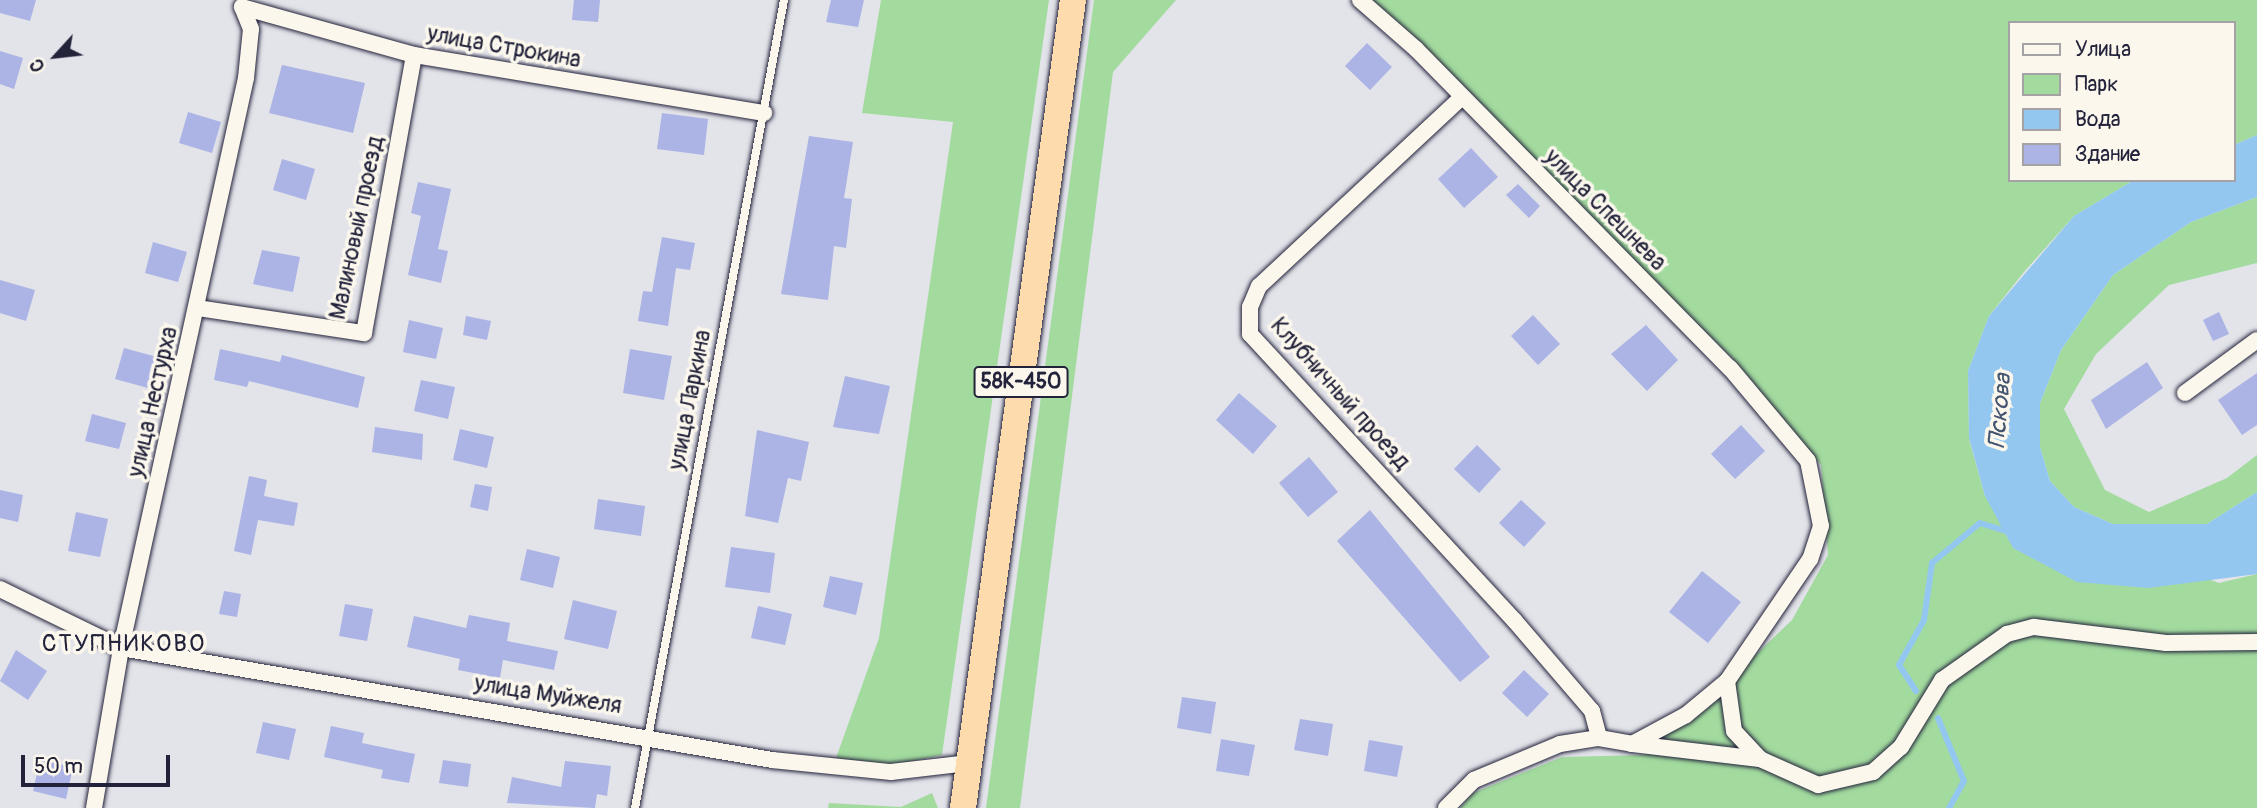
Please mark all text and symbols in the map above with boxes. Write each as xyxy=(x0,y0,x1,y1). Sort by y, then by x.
street label: улица Строкина xyxy=(425,20,583,74)
north arrow xyxy=(21,21,91,91)
legend xyxy=(2008,21,2236,182)
text: Улица xyxy=(2075,36,2131,63)
text: С xyxy=(24,55,51,76)
text: Парк xyxy=(2075,71,2118,98)
text: Вода xyxy=(2075,106,2121,133)
street label: Малиновый проезд xyxy=(324,134,390,322)
text: Здание xyxy=(2075,141,2140,168)
street label: улица Спешнева xyxy=(1538,143,1672,277)
street label: Клубничный проезд xyxy=(1264,312,1416,476)
street label: улица Нестурха xyxy=(122,324,184,480)
street label: улица Ларкина xyxy=(663,328,717,472)
road number: 58К-450 xyxy=(972,364,1070,400)
water label: Пскова xyxy=(1982,372,2018,450)
district label: СТУПНИКОВО xyxy=(43,630,205,658)
street label: улица Муйжеля xyxy=(472,670,624,720)
scale bar xyxy=(24,742,173,786)
text: 50 m xyxy=(34,753,83,780)

